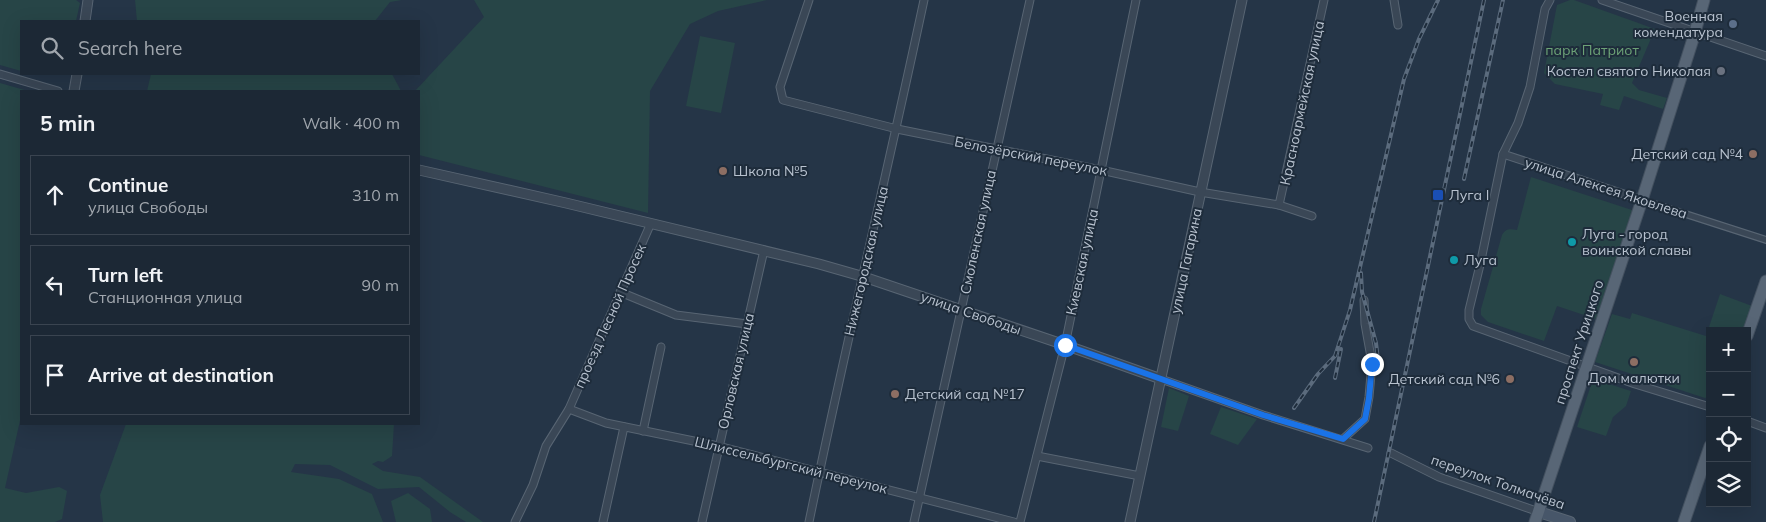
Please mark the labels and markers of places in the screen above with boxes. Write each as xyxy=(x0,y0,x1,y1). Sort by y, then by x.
place label: Военная комендатура xyxy=(1634,7,1723,41)
marker: Военная комендатура xyxy=(1727,18,1739,30)
place label: Костел святого Николая xyxy=(1547,62,1711,80)
marker: Костел святого Николая xyxy=(1715,65,1727,77)
place label: Детский сад №4 xyxy=(1631,145,1744,163)
marker: Детский сад №4 xyxy=(1747,148,1759,160)
place label: Школа №5 xyxy=(733,162,808,180)
marker: Школа №5 xyxy=(717,165,729,177)
place label: Луга I xyxy=(1449,186,1489,204)
marker: Луга I xyxy=(1431,188,1445,202)
place label: Луга - город воинской славы xyxy=(1582,225,1691,259)
marker: Луга - город воинской славы xyxy=(1566,236,1578,248)
place label: Луга xyxy=(1464,251,1497,269)
marker: Луга xyxy=(1448,254,1460,266)
marker: Дом малютки xyxy=(1628,356,1640,368)
place label: Дом малютки xyxy=(1588,369,1680,387)
place label: Детский сад №6 xyxy=(1388,370,1500,388)
marker: Детский сад №6 xyxy=(1504,373,1516,385)
place label: Детский сад №17 xyxy=(905,385,1025,403)
marker: Детский сад №17 xyxy=(889,388,901,400)

